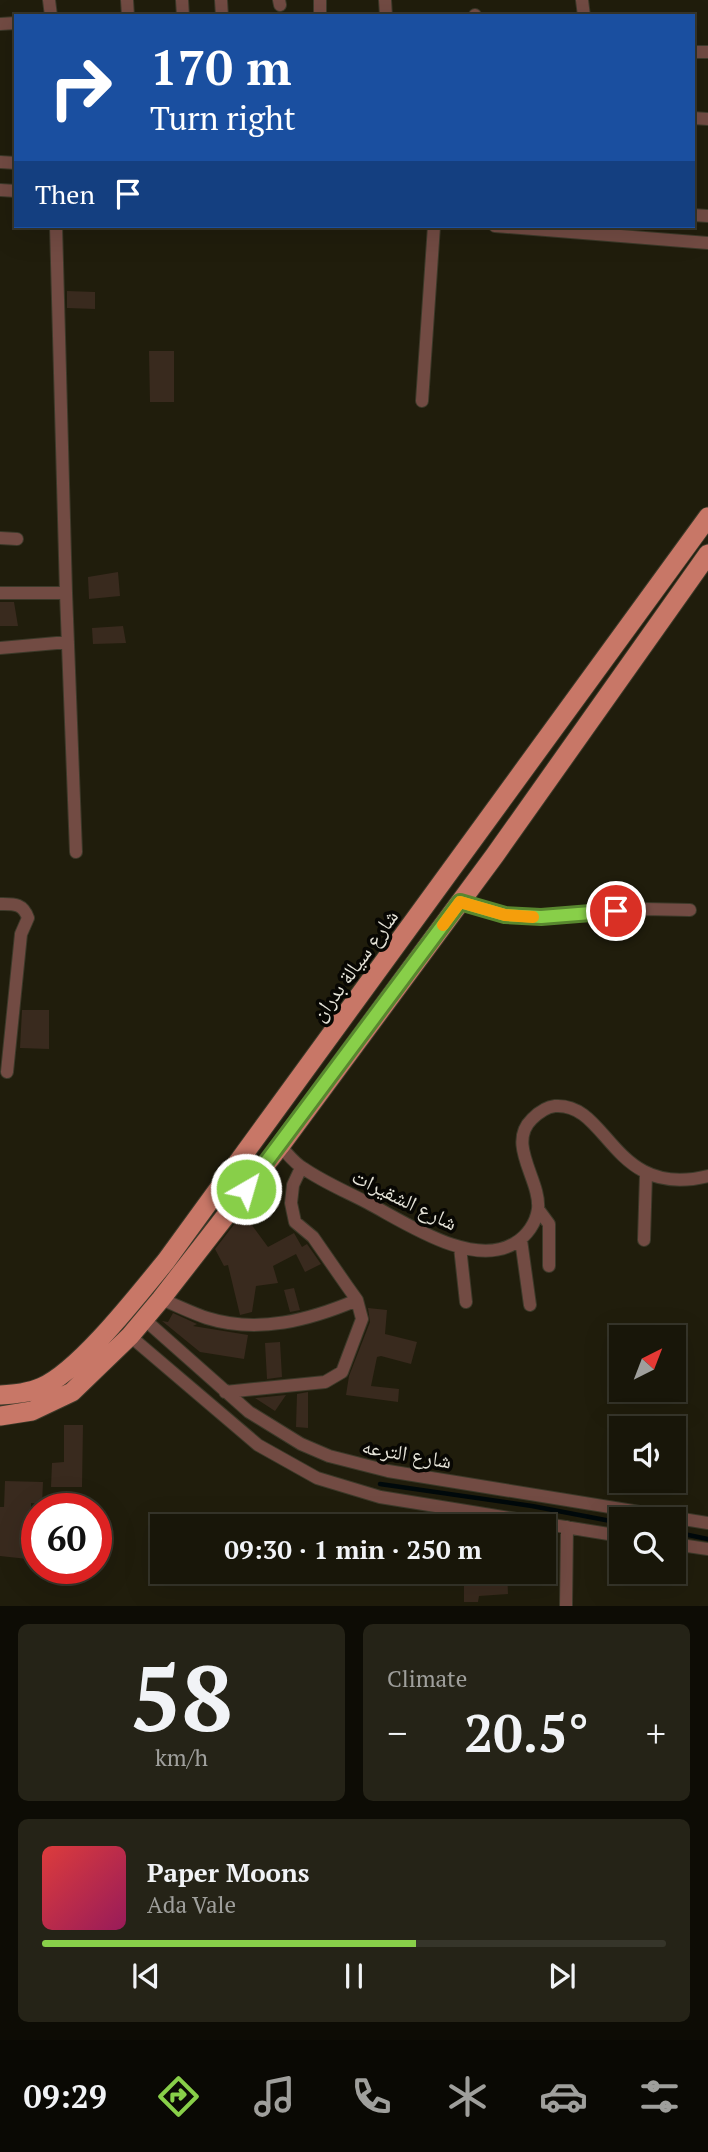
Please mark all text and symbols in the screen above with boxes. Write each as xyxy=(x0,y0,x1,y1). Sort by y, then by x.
text: 170 m xyxy=(150,34,292,99)
icon: right xyxy=(35,42,126,133)
text: Turn right xyxy=(150,97,296,139)
icon: arrive xyxy=(109,175,147,213)
text: Then xyxy=(35,177,95,211)
pin xyxy=(586,881,646,941)
icon: arrive xyxy=(597,892,635,930)
street label: شارع سيالة بدران xyxy=(304,903,404,1027)
position arrow xyxy=(209,1152,283,1226)
street label: شارع الشقيرات xyxy=(348,1161,462,1237)
north arrow xyxy=(609,1325,686,1402)
map controls xyxy=(609,1325,686,1584)
button: sound xyxy=(609,1416,686,1493)
street label: شارع الترعه xyxy=(360,1431,454,1475)
speed limit sign: 60 xyxy=(21,1493,112,1584)
button: search xyxy=(609,1507,686,1584)
text: 09:30 · 1 min · 250 m xyxy=(224,1532,482,1566)
text: 58 xyxy=(130,1636,233,1757)
text: Climate xyxy=(387,1663,467,1694)
text: 20.5° xyxy=(464,1698,589,1767)
text: − xyxy=(387,1708,407,1758)
text: + xyxy=(646,1708,666,1758)
text: km/h xyxy=(155,1742,208,1773)
text: Paper Moons xyxy=(147,1855,310,1889)
text: Ada Vale xyxy=(147,1889,236,1920)
icon: previous xyxy=(127,1957,165,1995)
icon: pause xyxy=(335,1957,373,1995)
icon: next xyxy=(543,1957,581,1995)
icon: directions xyxy=(154,2072,203,2121)
icon: music xyxy=(250,2072,299,2121)
icon: phone xyxy=(347,2072,396,2121)
icon: climate xyxy=(443,2072,492,2121)
icon: car xyxy=(539,2072,588,2121)
icon: filters xyxy=(635,2072,684,2121)
text: 09:29 xyxy=(24,2075,107,2117)

